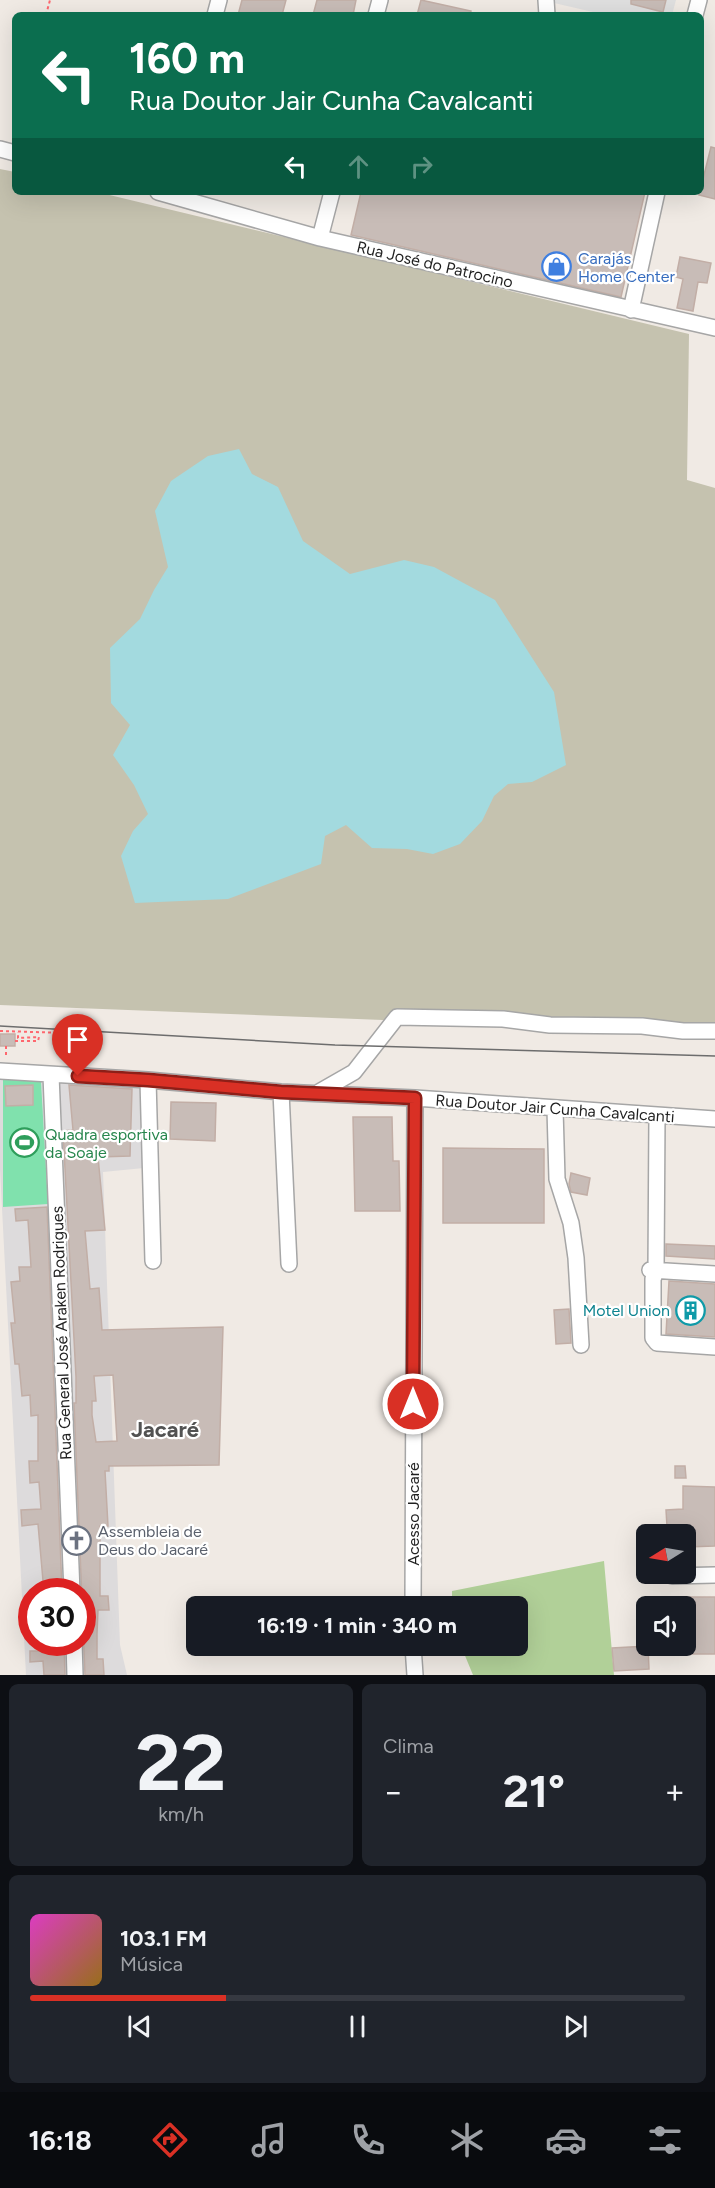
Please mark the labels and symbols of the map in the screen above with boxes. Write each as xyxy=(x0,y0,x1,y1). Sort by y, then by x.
street label: Rua José do Patrocino xyxy=(355,237,515,292)
place label: Carajás Home Center xyxy=(578,249,676,286)
shop icon: Carajás Home Center xyxy=(541,251,573,283)
pin xyxy=(52,1014,103,1076)
street label: Rua Doutor Jair Cunha Cavalcanti xyxy=(435,1091,675,1126)
place label: Quadra esportiva da Soaje xyxy=(45,1125,168,1162)
sports icon: Quadra esportiva da Soaje xyxy=(8,1127,40,1159)
street label: Rua General José Araken Rodrigues xyxy=(48,1206,75,1460)
building icon: Motel Union xyxy=(675,1294,707,1326)
place label: Motel Union xyxy=(583,1301,670,1320)
position arrow xyxy=(381,1372,445,1436)
district label: Jacaré xyxy=(131,1416,199,1443)
street label: Acesso Jacaré xyxy=(404,1462,423,1566)
place label: Assembleia de Deus do Jacaré xyxy=(98,1522,208,1559)
church icon: Assembleia de Deus do Jacaré xyxy=(61,1524,93,1556)
north arrow xyxy=(636,1524,696,1584)
speed limit sign: 30 xyxy=(18,1578,96,1656)

